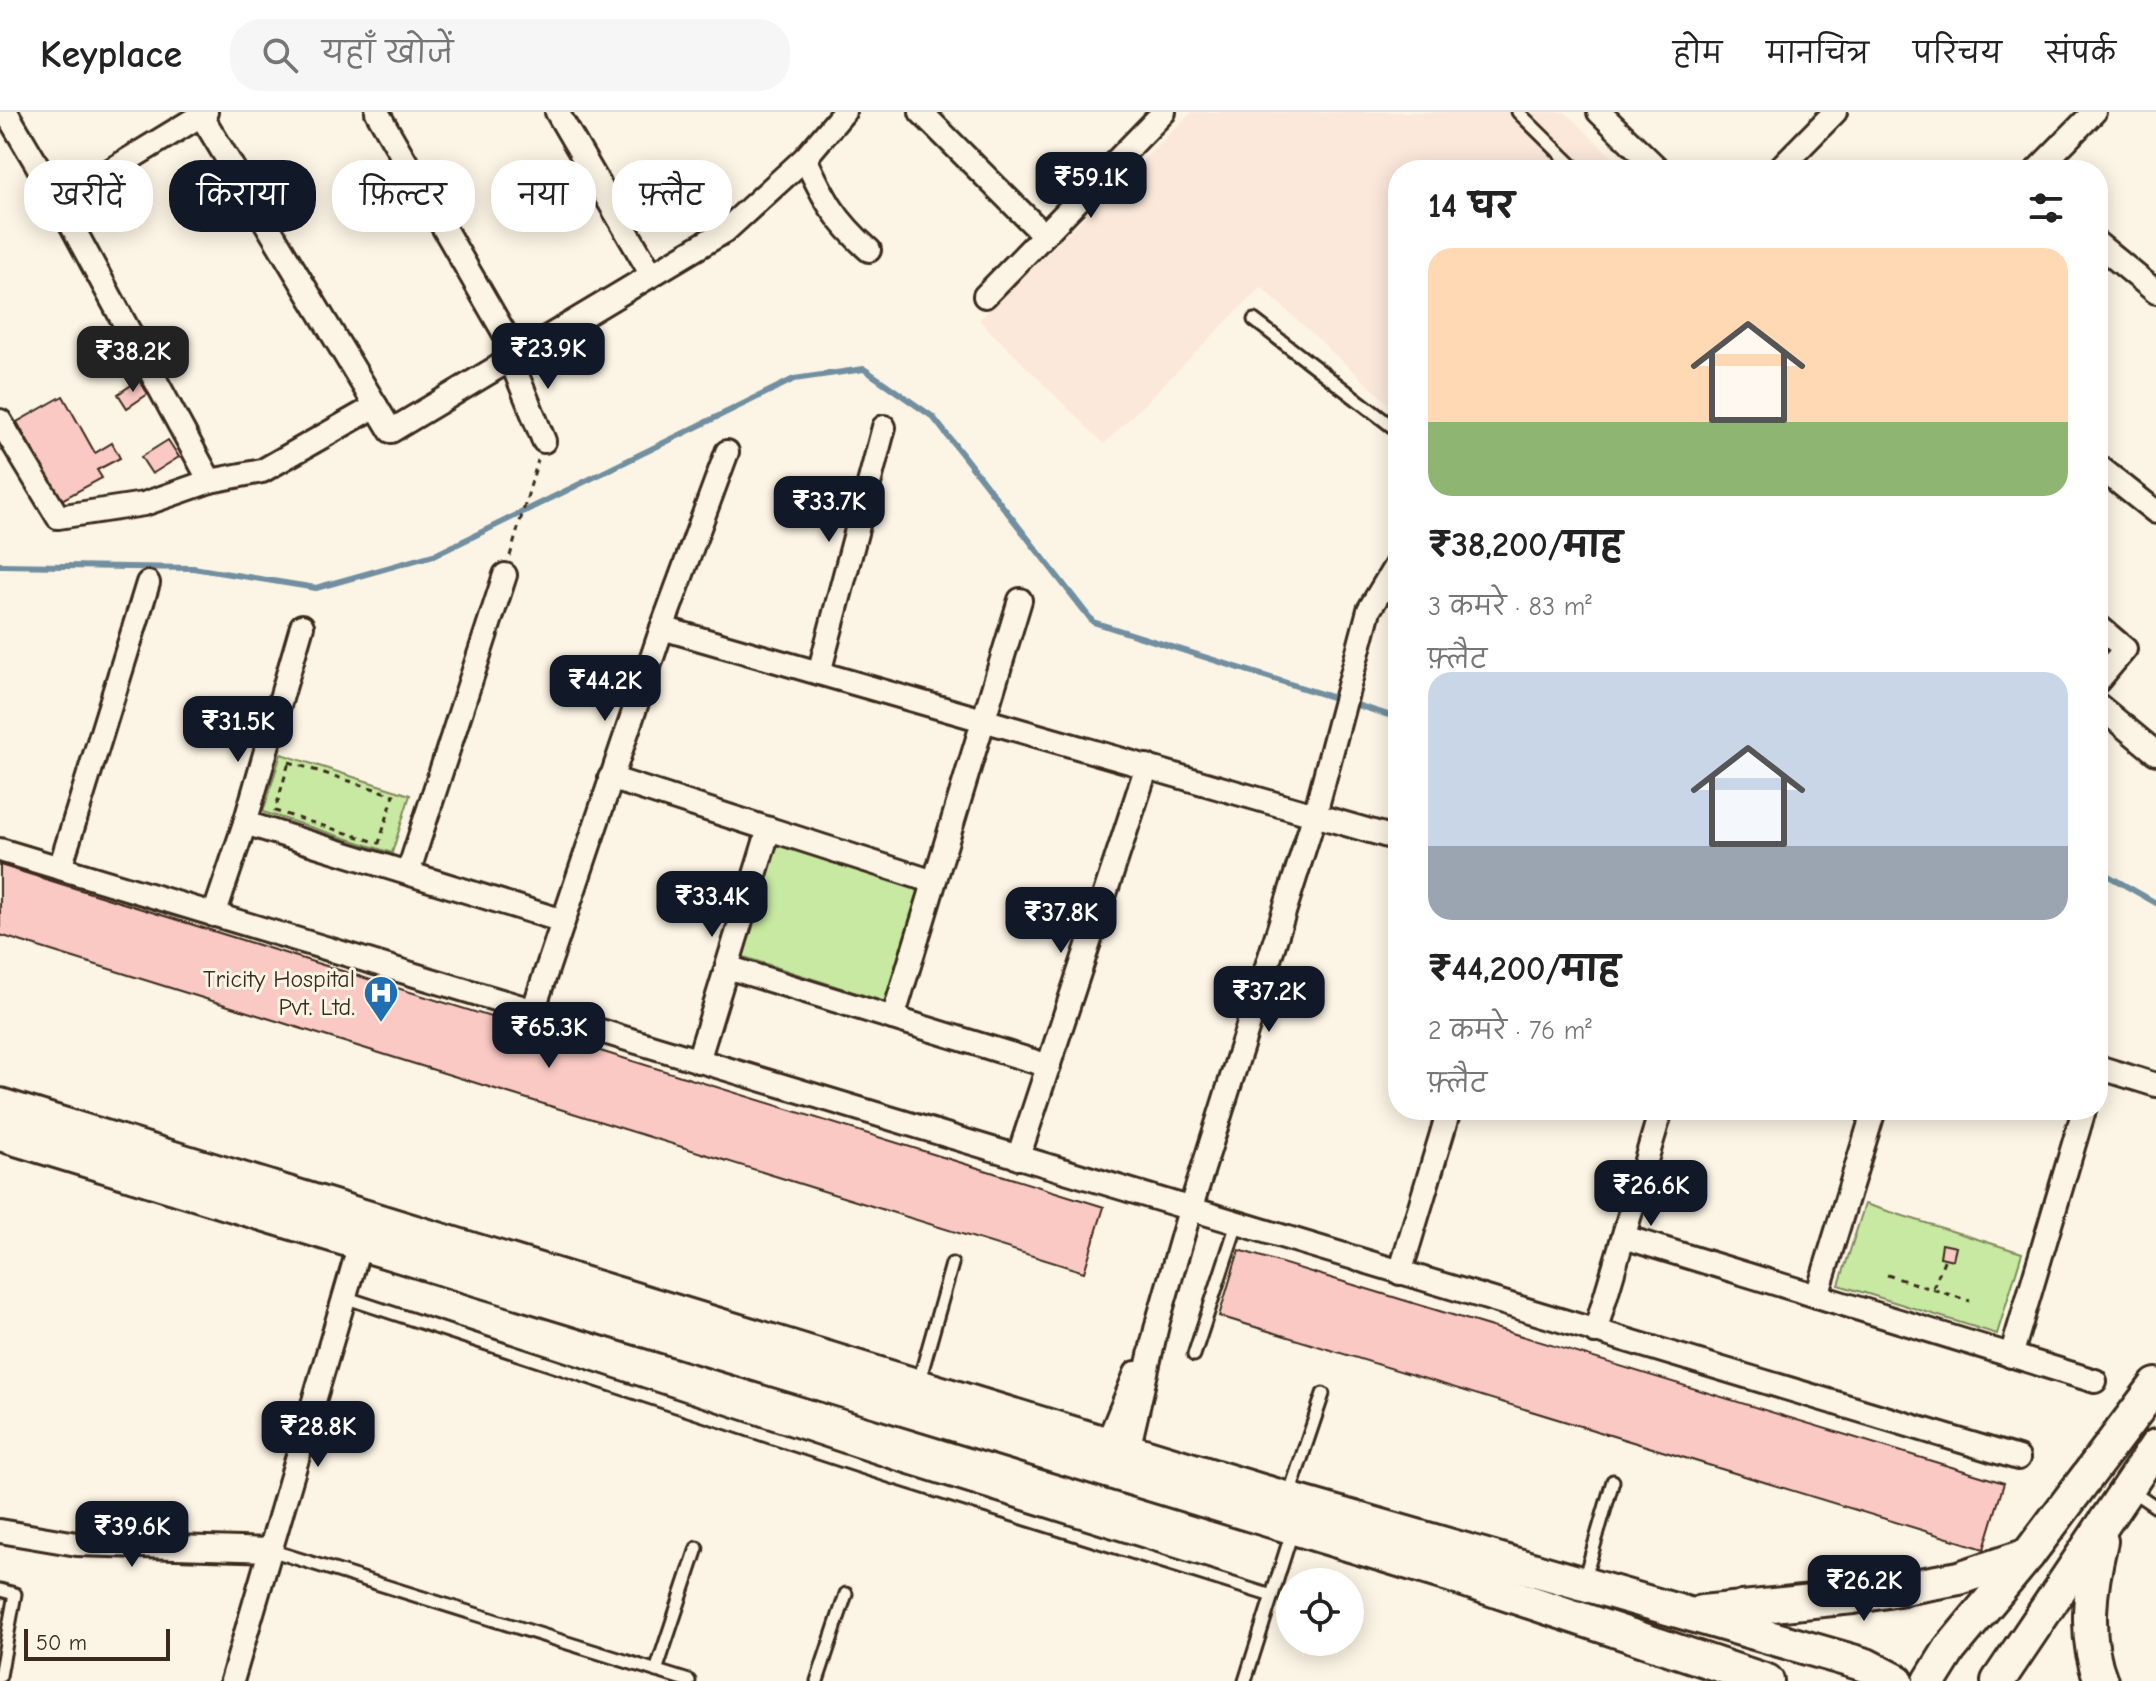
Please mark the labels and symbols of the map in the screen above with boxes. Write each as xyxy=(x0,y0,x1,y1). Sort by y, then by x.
pin: ₹59.1K xyxy=(1026,152,1156,220)
pin: ₹23.9K xyxy=(483,323,613,391)
pin: ₹38.2K xyxy=(68,326,198,394)
pin: ₹33.7K xyxy=(764,476,894,544)
pin: ₹44.2K xyxy=(540,655,670,723)
pin: ₹31.5K xyxy=(173,696,303,764)
pin: ₹33.4K xyxy=(647,871,777,939)
pin: ₹37.8K xyxy=(996,887,1126,955)
place label: Tricity Hospital Pvt. Ltd. xyxy=(203,965,355,1021)
pin: ₹37.2K xyxy=(1204,966,1334,1034)
hospital icon: Tricity Hospital Pvt. Ltd. xyxy=(362,974,400,1024)
pin: ₹65.3K xyxy=(484,1002,614,1070)
pin: ₹26.6K xyxy=(1586,1160,1716,1228)
pin: ₹28.8K xyxy=(253,1401,383,1469)
pin: ₹39.6K xyxy=(67,1501,197,1569)
pin: ₹26.2K xyxy=(1799,1555,1929,1623)
scale bar xyxy=(24,1625,170,1661)

